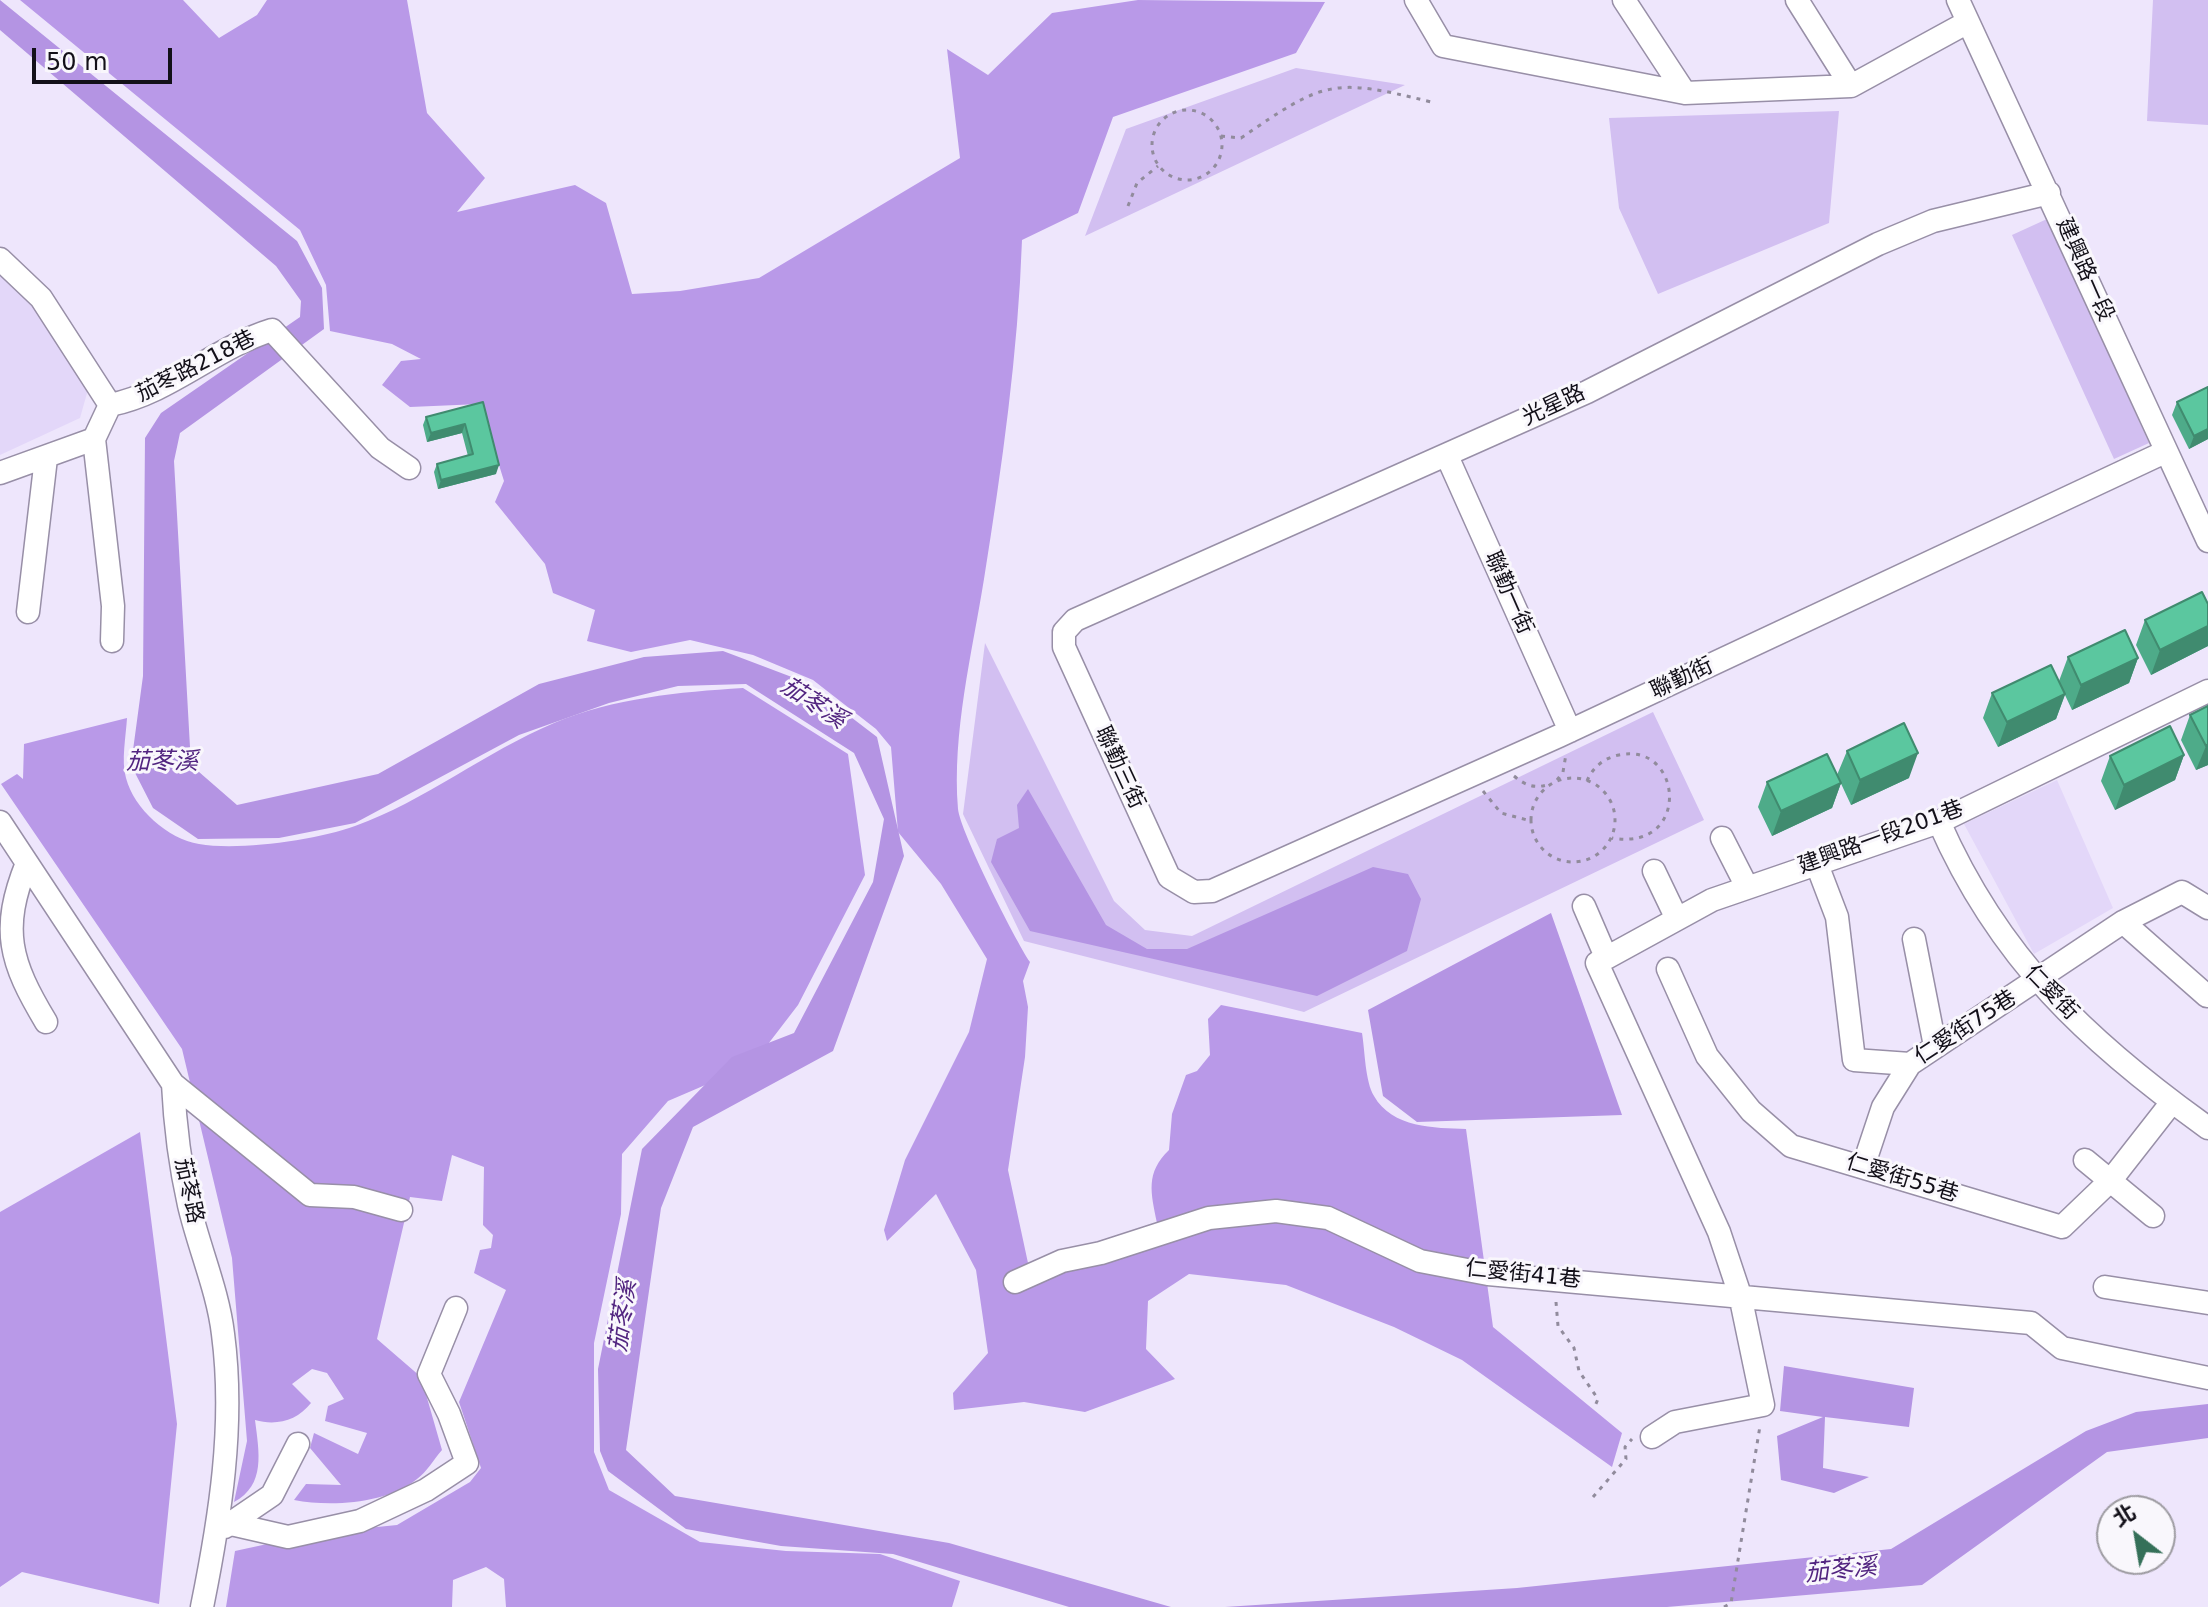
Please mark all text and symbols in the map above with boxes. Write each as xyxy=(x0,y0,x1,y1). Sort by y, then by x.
scale bar xyxy=(36,32,176,82)
text: 50 m xyxy=(46,48,108,76)
street label: 建興路一段 xyxy=(2050,214,2118,326)
street label: 茄苳路218巷 xyxy=(132,326,260,408)
street label: 光星路 xyxy=(1519,380,1589,432)
street label: 聯勤一街 xyxy=(1478,547,1538,639)
street label: 聯勤街 xyxy=(1647,653,1717,705)
water label: 茄苳溪 xyxy=(775,672,851,736)
street label: 聯勤三街 xyxy=(1088,723,1150,813)
water label: 茄苳溪 xyxy=(126,749,198,777)
street label: 建興路一段201巷 xyxy=(1795,796,1967,880)
street label: 仁愛街 xyxy=(2019,960,2083,1026)
street label: 仁愛街75巷 xyxy=(1910,985,2022,1071)
street label: 仁愛街55巷 xyxy=(1843,1149,1961,1209)
street label: 茄苳路 xyxy=(168,1156,208,1226)
street label: 仁愛街41巷 xyxy=(1464,1256,1582,1294)
water label: 茄苳溪 xyxy=(605,1278,643,1354)
north arrow xyxy=(2096,1495,2176,1575)
text: 北 xyxy=(2109,1499,2140,1532)
water label: 茄苳溪 xyxy=(1804,1553,1878,1589)

